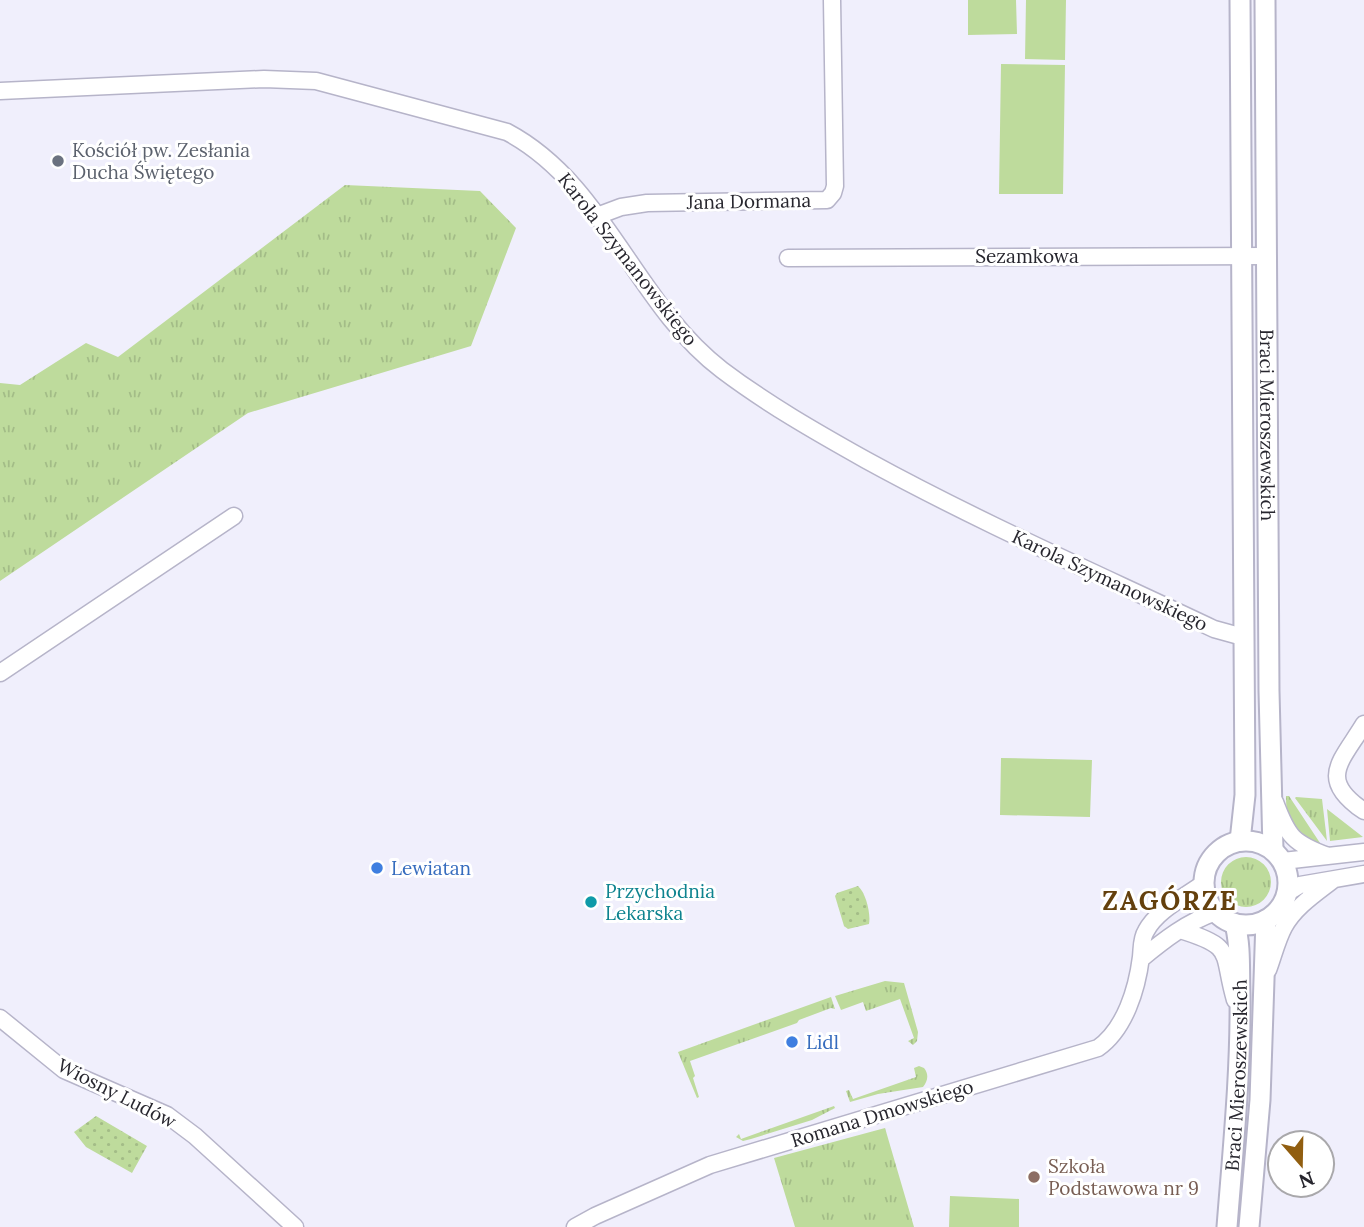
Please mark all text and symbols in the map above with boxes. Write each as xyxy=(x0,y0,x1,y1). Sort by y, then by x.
place label: Kościół pw. Zesłania Ducha Świętego xyxy=(72,138,250,184)
marker: Kościół pw. Zesłania Ducha Świętego xyxy=(50,153,66,169)
street label: Karola Szymanowskiego xyxy=(553,168,703,350)
street label: Jana Dormana xyxy=(686,188,812,214)
street label: Sezamkowa xyxy=(975,244,1079,268)
street label: Braci Mieroszewskich xyxy=(1255,329,1280,521)
street label: Karola Szymanowskiego xyxy=(1008,524,1212,636)
place label: Lewiatan xyxy=(391,856,471,880)
marker: Lewiatan xyxy=(369,860,385,876)
place label: Przychodnia Lekarska xyxy=(605,879,715,925)
district label: ZAGÓRZE xyxy=(1102,884,1238,917)
marker: Przychodnia Lekarska xyxy=(583,894,599,910)
street label: Braci Mieroszewskich xyxy=(1220,979,1252,1172)
place label: Lidl xyxy=(806,1030,839,1054)
marker: Lidl xyxy=(784,1034,800,1050)
street label: Wiosny Ludów xyxy=(54,1053,181,1134)
street label: Romana Dmowskiego xyxy=(788,1074,976,1152)
north arrow xyxy=(1266,1129,1336,1199)
place label: Szkoła Podstawowa nr 9 xyxy=(1048,1154,1199,1200)
text: N xyxy=(1296,1166,1318,1194)
marker: Szkoła Podstawowa nr 9 xyxy=(1026,1169,1042,1185)

